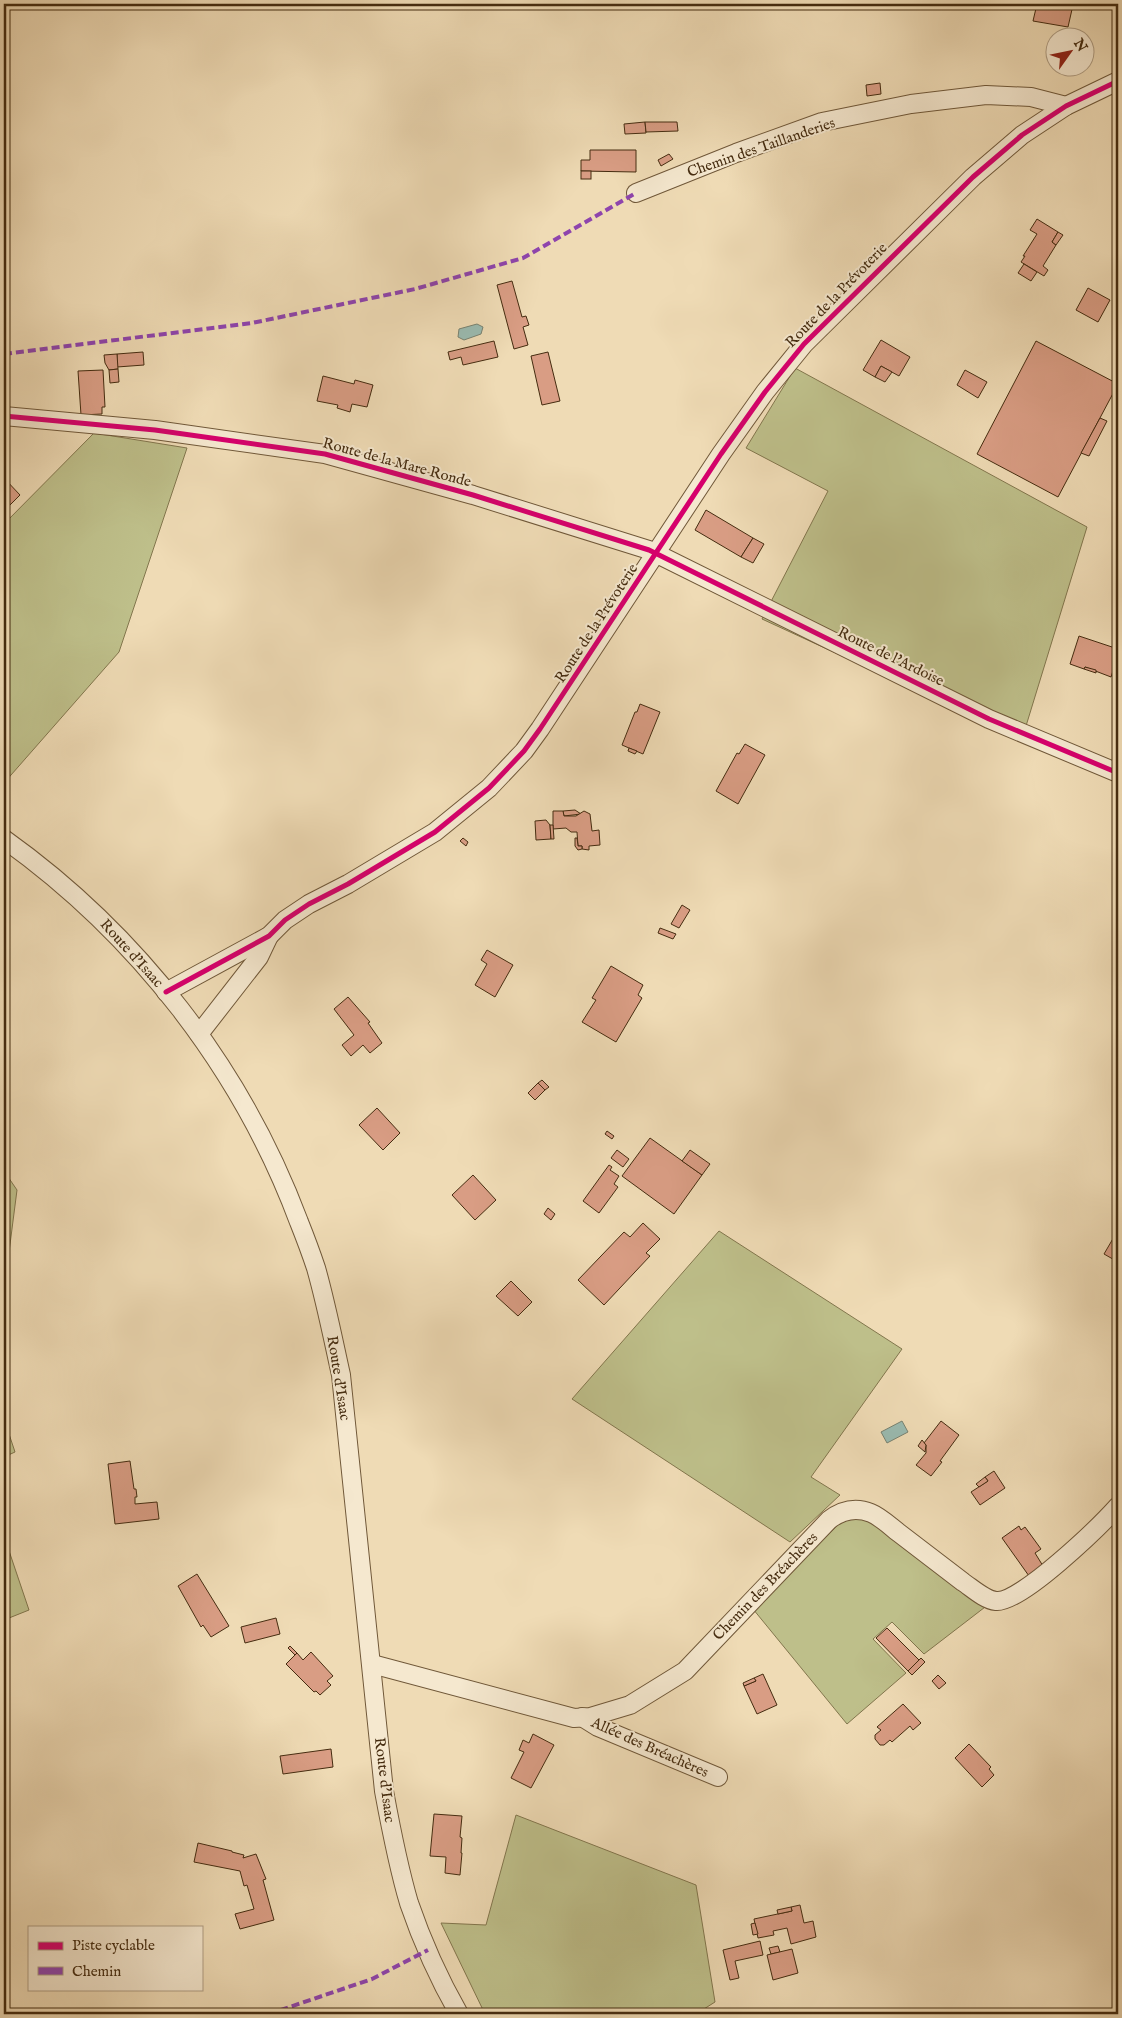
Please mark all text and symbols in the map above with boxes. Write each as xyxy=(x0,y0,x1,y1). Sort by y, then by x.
north arrow xyxy=(1044,28,1094,78)
text: N xyxy=(1069,35,1091,55)
street label: Chemin des Taillanderies xyxy=(685,113,838,182)
street label: Route de la Prévoterie xyxy=(781,239,891,352)
street label: Route de la Mare Ronde xyxy=(321,434,473,491)
street label: Route de la Prévoterie xyxy=(551,560,642,687)
street label: Route de l'Ardoise xyxy=(834,622,947,690)
street label: Route d'Isaac xyxy=(96,915,167,992)
street label: Route d'Isaac xyxy=(322,1334,355,1422)
street label: Chemin des Bréachères xyxy=(709,1528,822,1645)
street label: Allée des Bréachères xyxy=(587,1713,711,1782)
street label: Route d'Isaac xyxy=(370,1736,399,1824)
legend xyxy=(28,1926,202,1990)
text: Piste cyclable xyxy=(72,1936,155,1955)
text: Chemin xyxy=(72,1962,121,1981)

